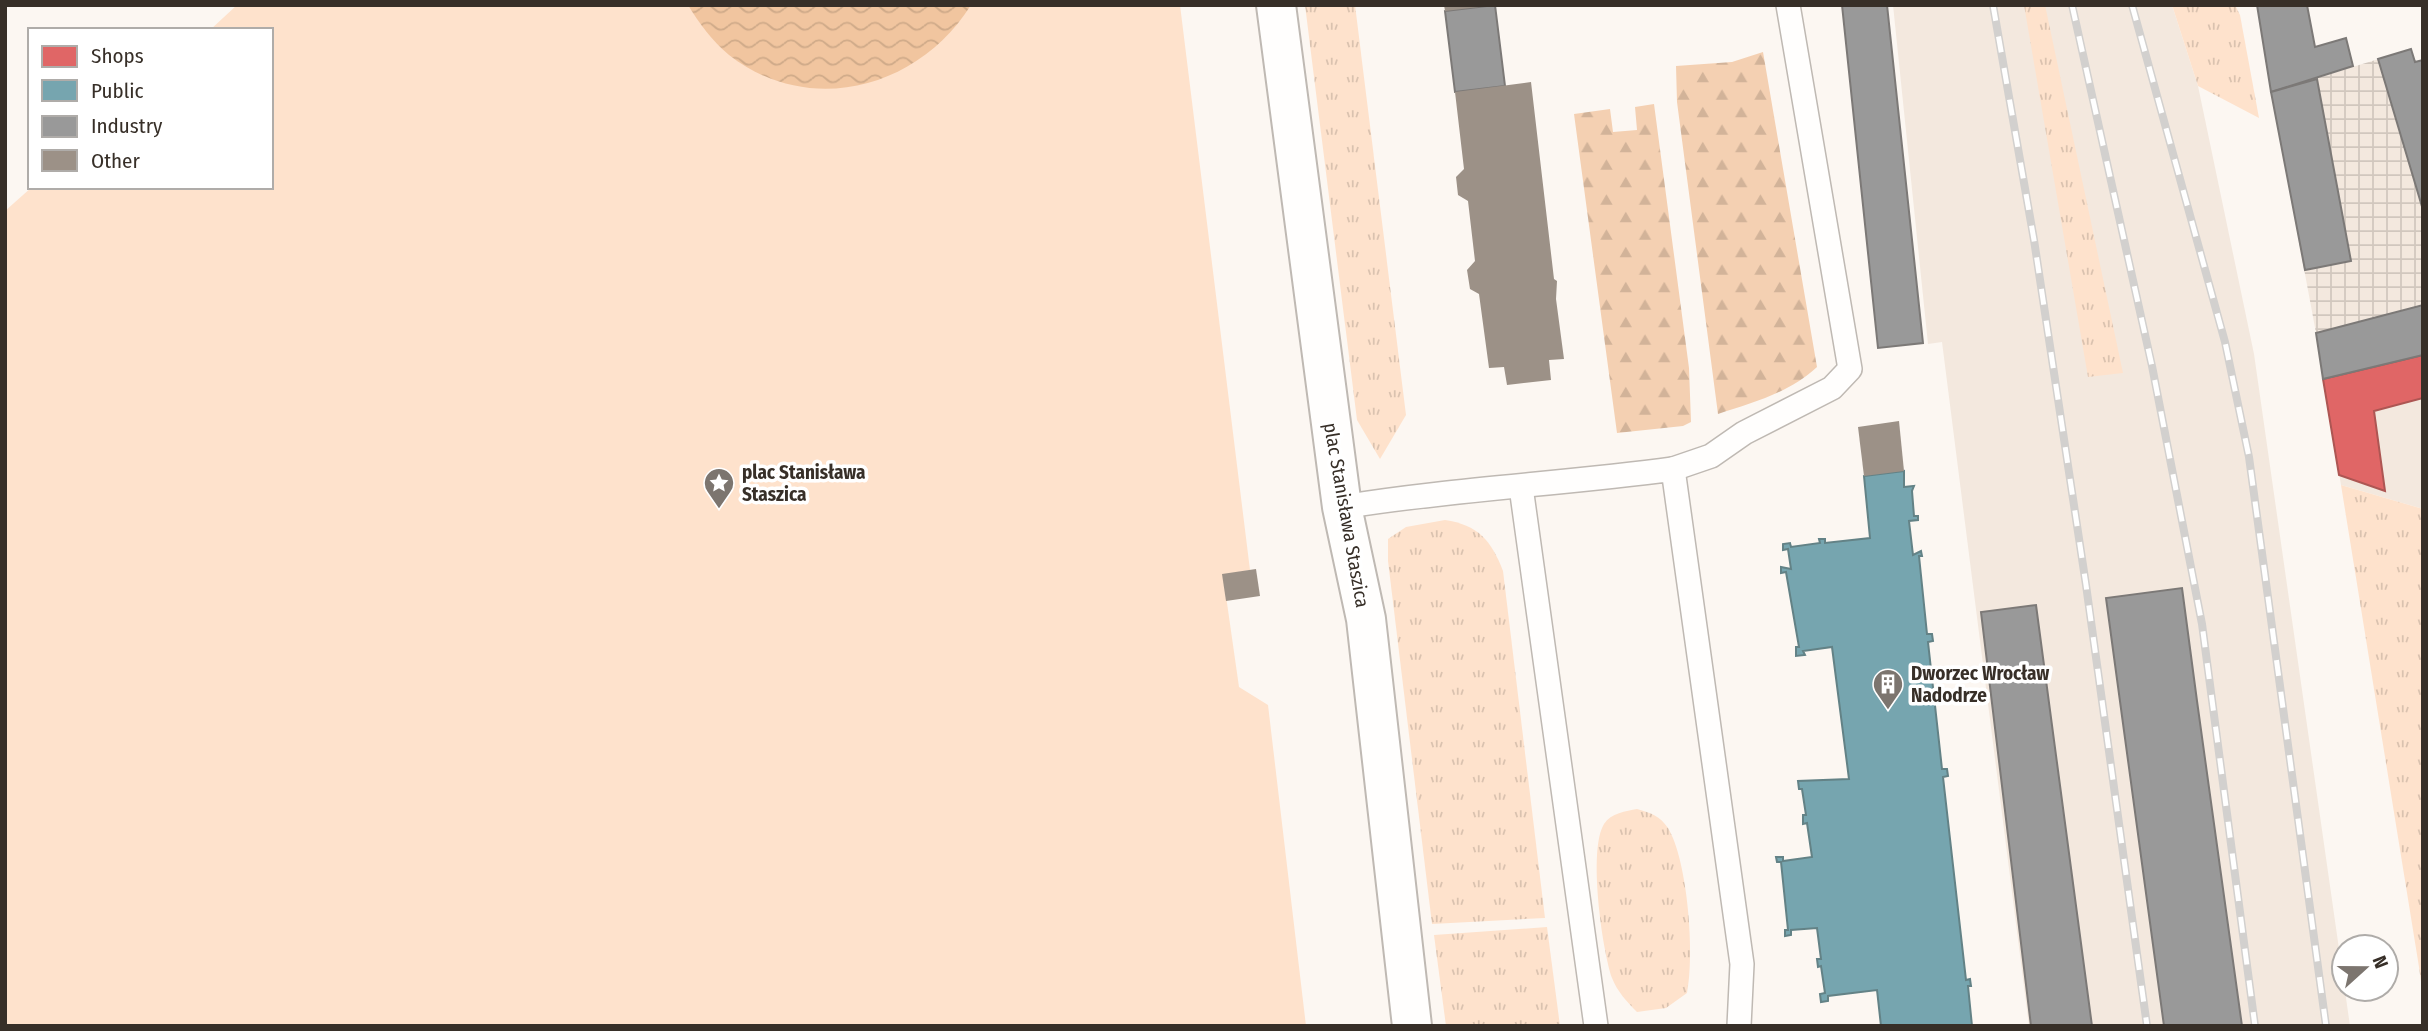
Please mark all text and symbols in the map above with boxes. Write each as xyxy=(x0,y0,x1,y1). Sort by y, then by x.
legend xyxy=(28,28,273,189)
text: Shops xyxy=(91,43,144,69)
text: Public xyxy=(91,78,143,104)
text: Industry xyxy=(91,113,163,139)
text: Other xyxy=(91,148,140,174)
street label: plac Stanisława Staszica xyxy=(1319,421,1374,609)
place label: plac Stanisława Staszica xyxy=(742,461,865,506)
place icon: plac Stanisława Staszica xyxy=(702,466,736,510)
place label: Dworzec Wrocław Nadodrze xyxy=(1911,662,2049,707)
building icon: Dworzec Wrocław Nadodrze xyxy=(1871,667,1905,711)
north arrow xyxy=(2330,933,2400,1003)
text: N xyxy=(2368,953,2393,972)

